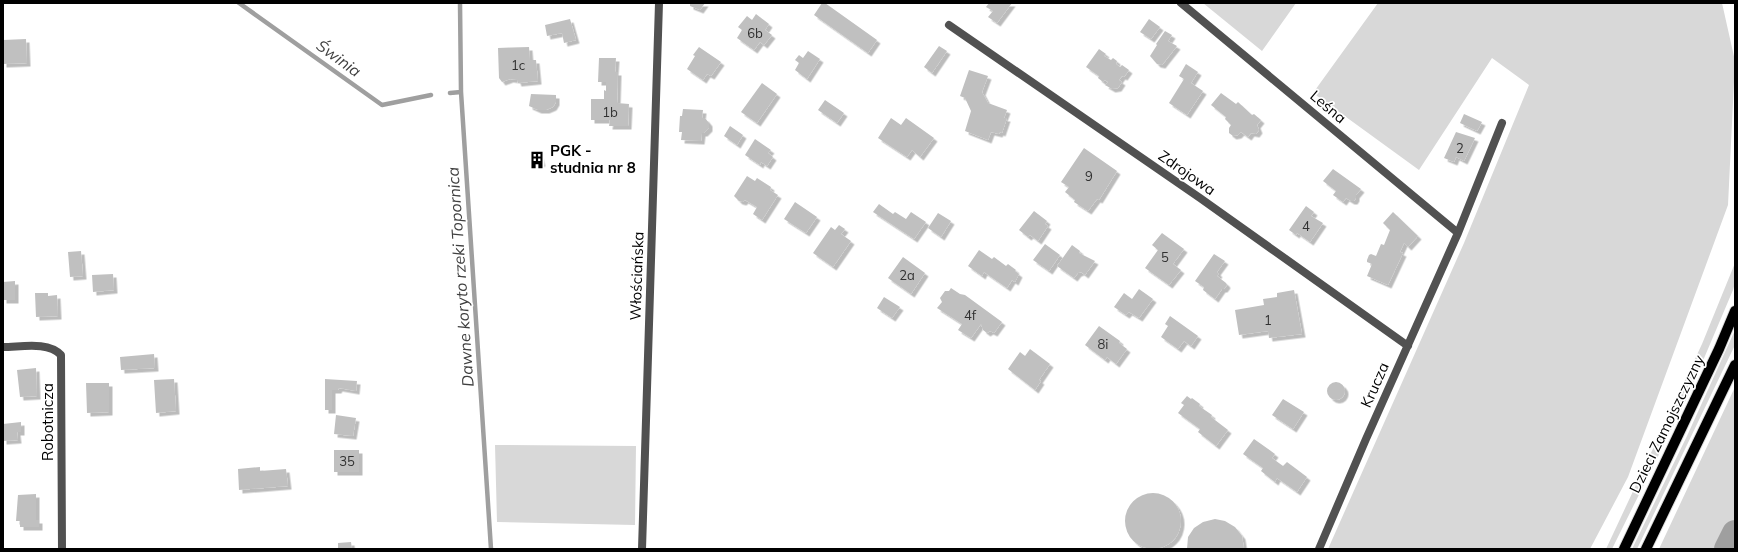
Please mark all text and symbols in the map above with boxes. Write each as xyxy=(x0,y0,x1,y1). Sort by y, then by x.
house number: 6b xyxy=(747,25,763,41)
water label: Świnia xyxy=(313,35,366,81)
house number: 1c xyxy=(511,57,525,73)
street label: Leśna xyxy=(1306,86,1350,127)
house number: 1b xyxy=(602,104,618,120)
house number: 2 xyxy=(1456,140,1464,156)
place label: PGK - studnia nr 8 xyxy=(550,141,636,177)
street label: Zdrojowa xyxy=(1155,146,1220,199)
building icon: PGK - studnia nr 8 xyxy=(527,150,547,170)
water label: Dawne koryto rzeki Topornica xyxy=(442,166,478,388)
house number: 9 xyxy=(1085,168,1093,184)
house number: 4 xyxy=(1302,218,1310,234)
street label: Włościańska xyxy=(625,231,648,321)
house number: 5 xyxy=(1161,249,1169,265)
house number: 2a xyxy=(899,267,915,283)
house number: 4f xyxy=(964,307,977,323)
house number: 1 xyxy=(1264,312,1272,328)
house number: 8i xyxy=(1098,336,1108,352)
street label: Dzieci Zamojszczyzny xyxy=(1625,352,1708,496)
street label: Krucza xyxy=(1356,359,1393,410)
street label: Robotnicza xyxy=(38,383,57,461)
house number: 35 xyxy=(339,453,355,469)

